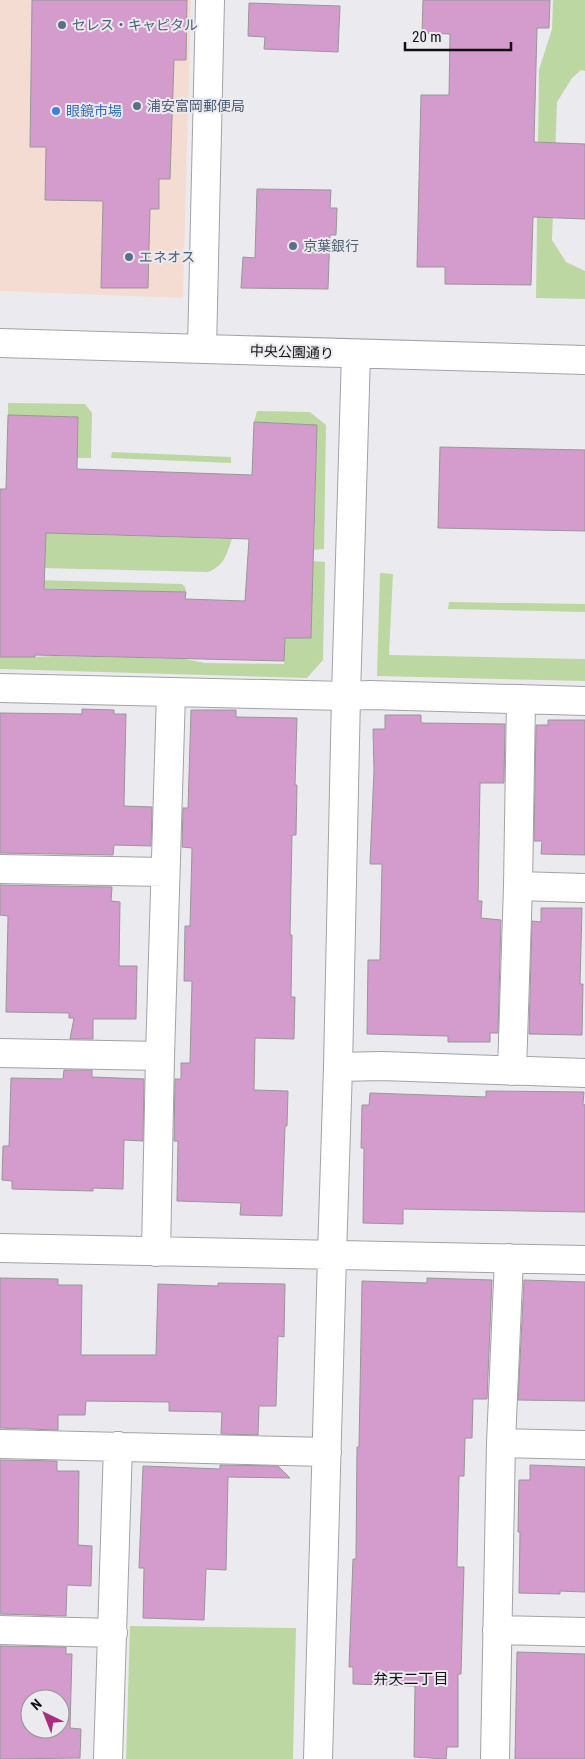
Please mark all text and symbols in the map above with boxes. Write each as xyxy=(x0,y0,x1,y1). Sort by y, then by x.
place label: セレス・キャピタル xyxy=(72,17,198,33)
marker: セレス・キャピタル xyxy=(56,19,68,31)
scale bar xyxy=(405,20,511,52)
text: 20 m xyxy=(412,28,442,46)
place label: 浦安富岡郵便局 xyxy=(147,98,245,114)
marker: 浦安富岡郵便局 xyxy=(131,100,143,112)
place label: 眼鏡市場 xyxy=(66,103,122,119)
marker: 眼鏡市場 xyxy=(50,105,62,117)
place label: 京葉銀行 xyxy=(303,238,359,254)
marker: 京葉銀行 xyxy=(287,240,299,252)
place label: エネオス xyxy=(139,249,195,265)
marker: エネオス xyxy=(123,251,135,263)
street label: 中央公園通り xyxy=(250,343,334,361)
district label: 弁天二丁目 xyxy=(373,1670,449,1688)
north arrow xyxy=(20,1689,70,1739)
text: N xyxy=(28,1696,45,1713)

